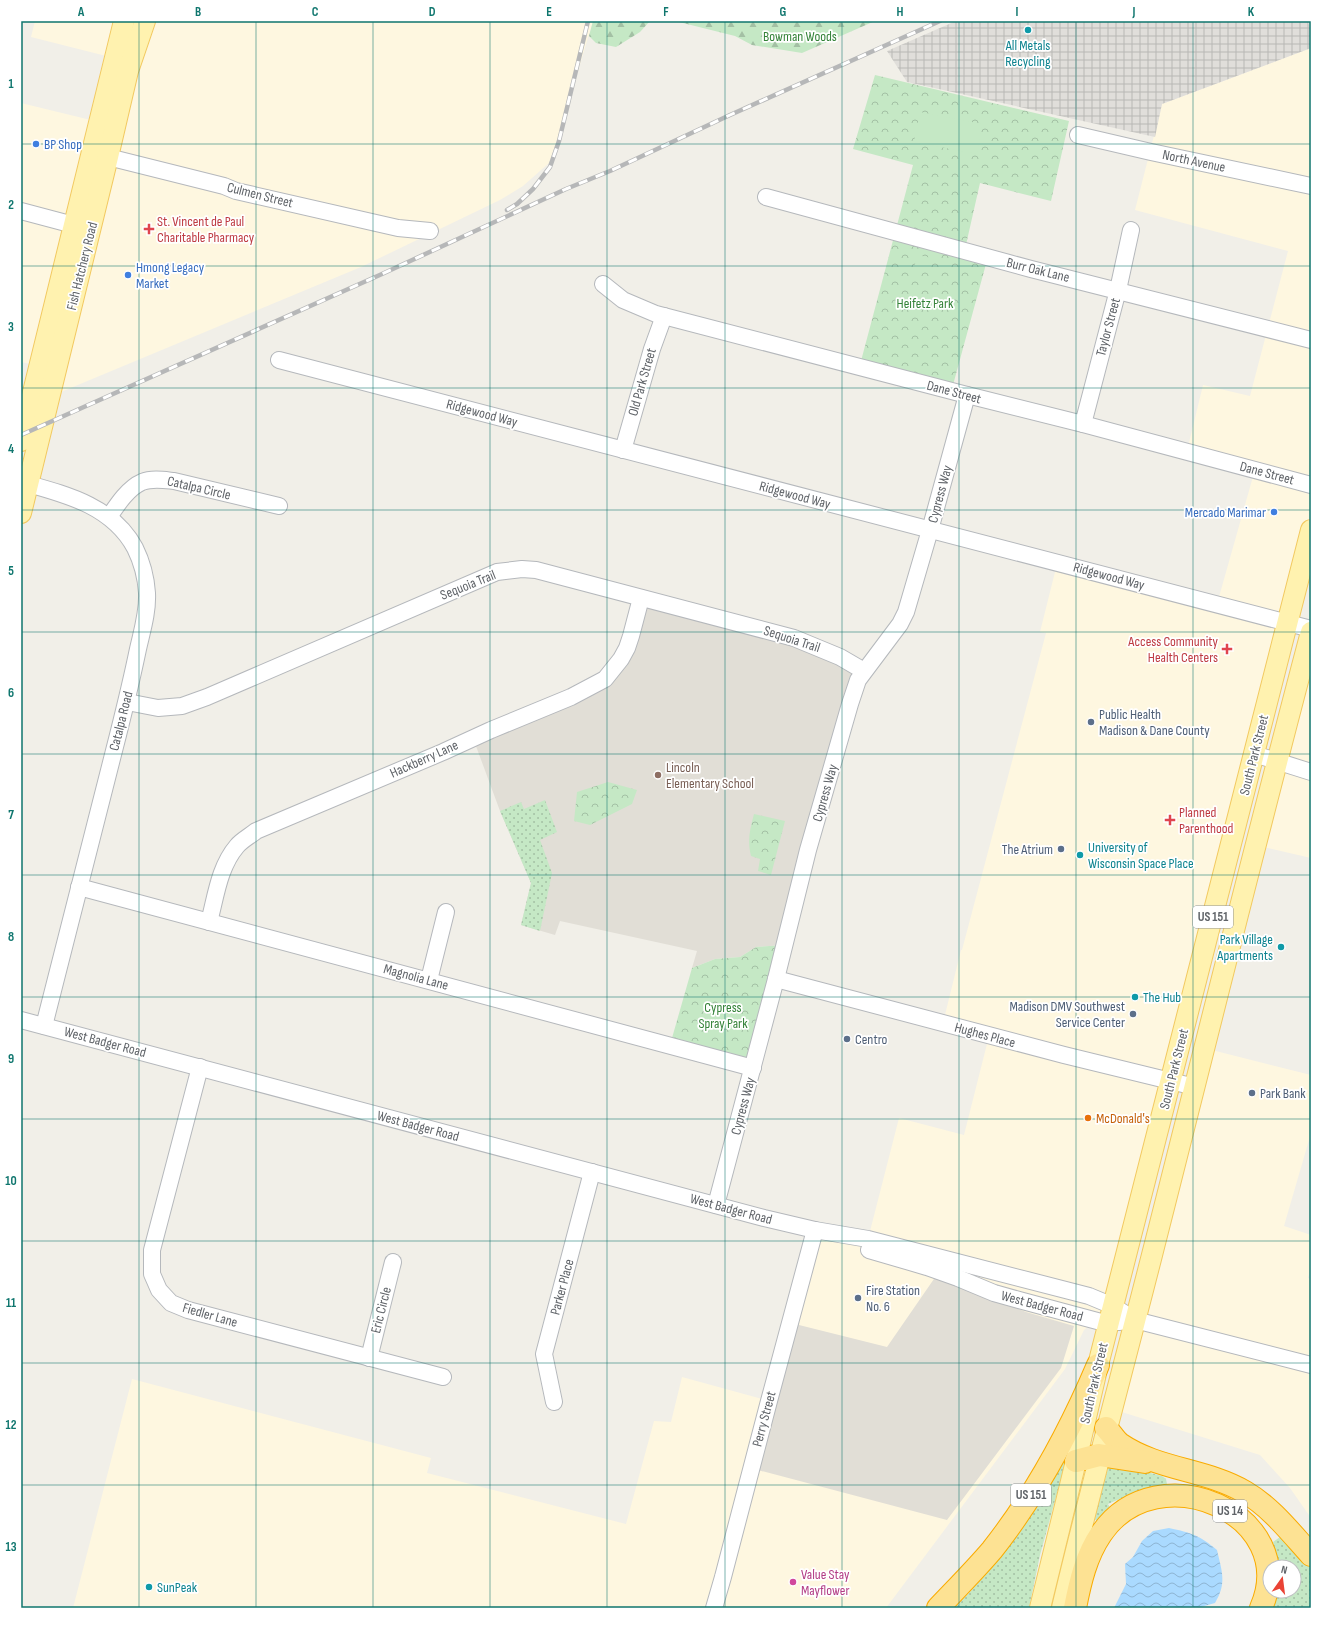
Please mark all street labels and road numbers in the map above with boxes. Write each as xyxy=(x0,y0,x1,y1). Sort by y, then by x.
street label: North Avenue xyxy=(1161,146,1227,176)
street label: Culmen Street xyxy=(225,179,295,211)
street label: Fish Hatchery Road xyxy=(63,220,101,312)
street label: Burr Oak Lane xyxy=(1005,254,1071,286)
street label: Taylor Street xyxy=(1092,296,1124,358)
street label: Old Park Street xyxy=(624,346,660,418)
street label: Dane Street xyxy=(925,377,983,407)
street label: Ridgewood Way xyxy=(445,395,520,431)
street label: Dane Street xyxy=(1238,458,1296,488)
street label: Cypress Way xyxy=(924,463,956,525)
street label: Catalpa Circle xyxy=(166,472,232,504)
street label: Ridgewood Way xyxy=(758,477,833,513)
street label: Ridgewood Way xyxy=(1072,558,1147,594)
street label: Sequoia Trail xyxy=(438,566,498,604)
street label: Sequoia Trail xyxy=(762,622,822,656)
street label: Catalpa Road xyxy=(105,689,137,753)
street label: South Park Street xyxy=(1236,713,1272,797)
street label: Hackberry Lane xyxy=(387,736,461,782)
street label: Cypress Way xyxy=(809,762,841,824)
road number: US 151 xyxy=(1193,906,1233,928)
street label: Magnolia Lane xyxy=(382,960,450,994)
street label: Hughes Place xyxy=(953,1019,1017,1051)
street label: West Badger Road xyxy=(62,1023,148,1061)
street label: South Park Street xyxy=(1156,1027,1192,1111)
street label: Cypress Way xyxy=(727,1075,759,1137)
street label: West Badger Road xyxy=(375,1107,461,1145)
street label: West Badger Road xyxy=(688,1190,774,1228)
street label: Parker Place xyxy=(546,1257,578,1317)
street label: Eric Circle xyxy=(367,1285,395,1335)
street label: West Badger Road xyxy=(999,1287,1085,1325)
street label: Fiedler Lane xyxy=(181,1299,239,1331)
street label: South Park Street xyxy=(1076,1341,1112,1425)
street label: Perry Street xyxy=(748,1389,780,1449)
road number: US 151 xyxy=(1011,1484,1051,1506)
road number: US 14 xyxy=(1213,1500,1247,1522)

